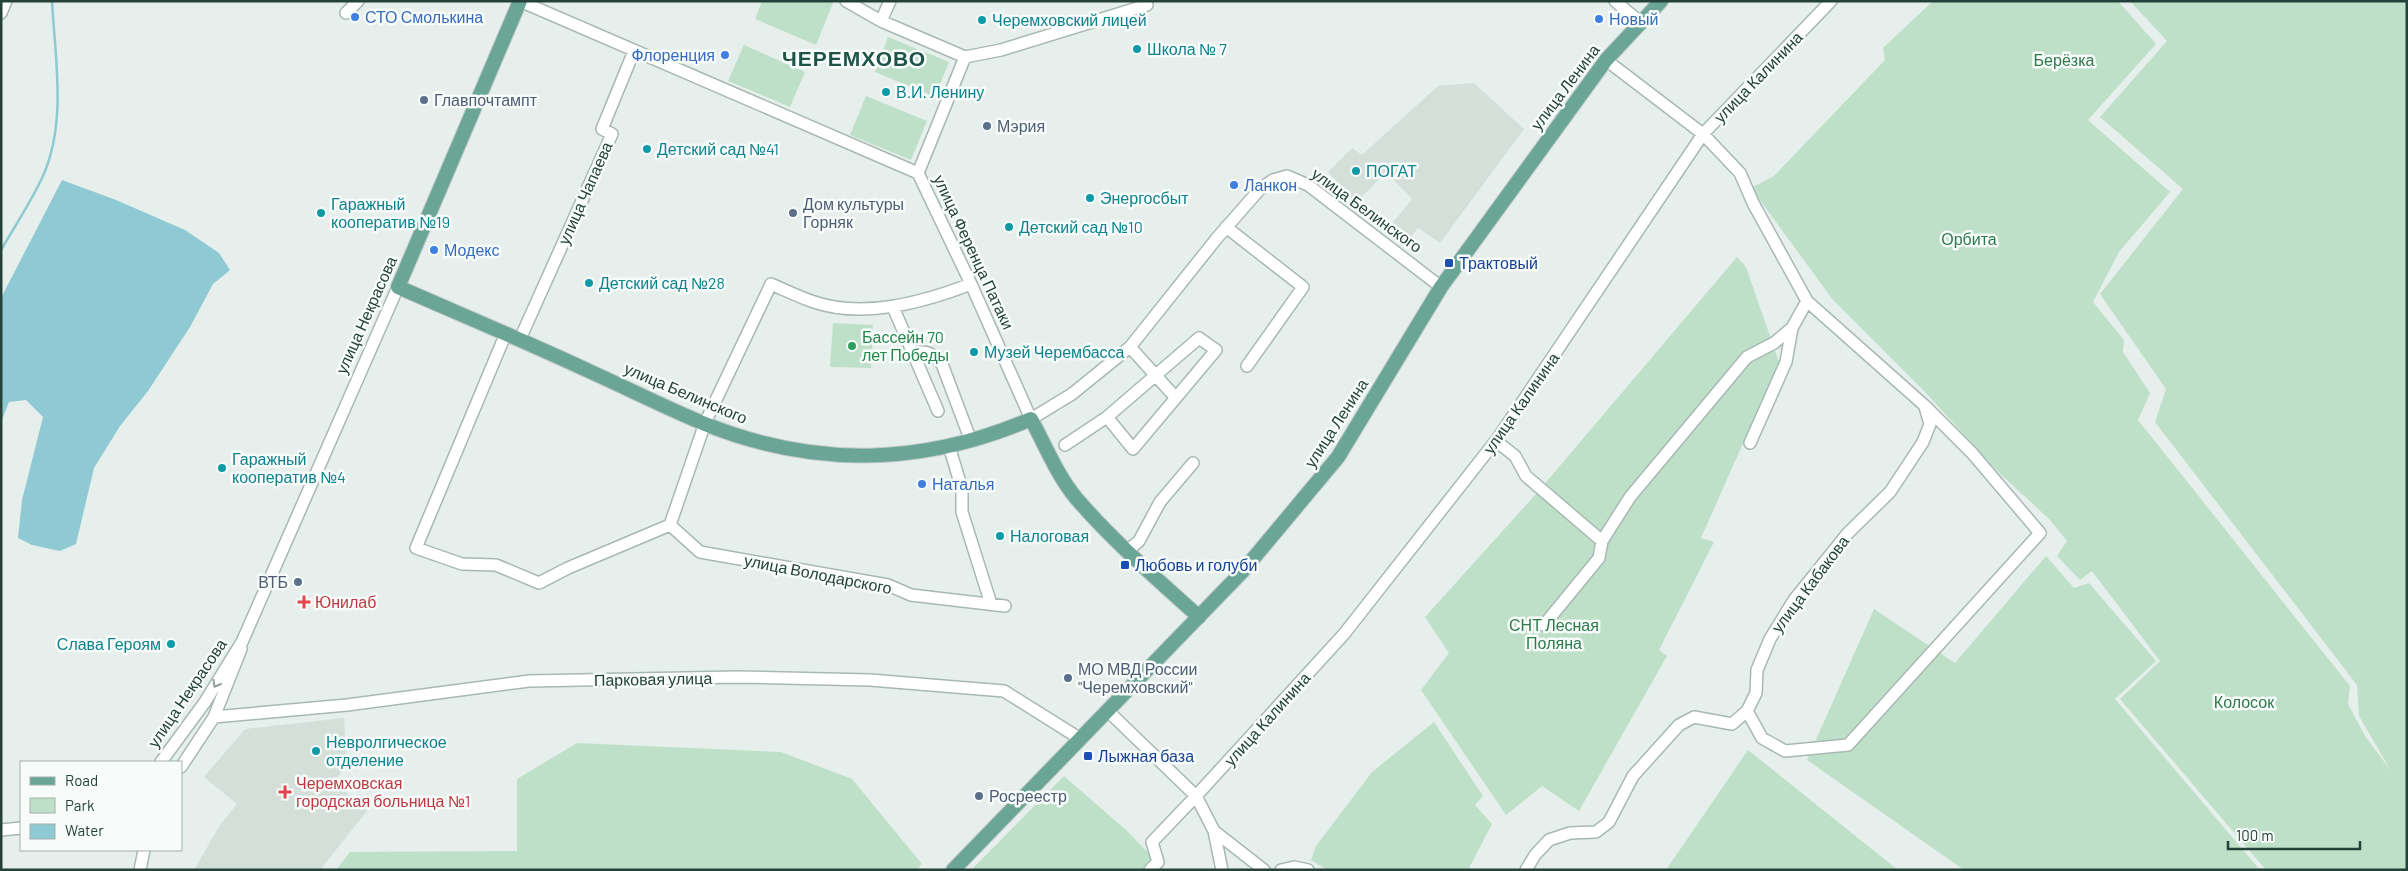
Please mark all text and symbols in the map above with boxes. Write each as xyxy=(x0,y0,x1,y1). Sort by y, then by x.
place label: СТО Смолькина xyxy=(365,7,483,26)
place label: Новый xyxy=(1609,9,1658,28)
place label: Черемховский лицей xyxy=(992,10,1147,29)
marker: СТО Смолькина xyxy=(349,11,361,23)
marker: Новый xyxy=(1593,13,1605,25)
marker: Черемховский лицей xyxy=(976,14,988,26)
street label: улица Калинина xyxy=(1709,27,1806,126)
place label: Школа № 7 xyxy=(1147,39,1227,58)
street label: улица Ленина xyxy=(1526,40,1603,133)
marker: Школа № 7 xyxy=(1131,43,1143,55)
place label: Флоренция xyxy=(632,45,715,64)
district label: ЧЕРЕМХОВО xyxy=(782,45,926,70)
marker: Флоренция xyxy=(719,49,731,61)
park label: Берёзка xyxy=(2034,50,2094,69)
place label: В.И. Ленину xyxy=(896,82,984,101)
marker: В.И. Ленину xyxy=(880,86,892,98)
place label: Главпочтампт xyxy=(434,90,538,109)
marker: Главпочтампт xyxy=(418,94,430,106)
place label: Мэрия xyxy=(997,116,1045,135)
marker: Мэрия xyxy=(981,120,993,132)
street label: улица Чапаева xyxy=(553,138,616,247)
place label: Детский сад №41 xyxy=(657,139,779,158)
marker: Детский сад №41 xyxy=(641,143,653,155)
place label: ПОГАТ xyxy=(1366,161,1417,180)
street label: улица Белинского xyxy=(1308,163,1426,256)
marker: ПОГАТ xyxy=(1350,165,1362,177)
street label: улица Ференца Патаки xyxy=(930,172,1019,332)
place label: Ланкон xyxy=(1244,175,1297,194)
marker: Ланкон xyxy=(1228,179,1240,191)
place label: Энергосбыт xyxy=(1100,188,1189,207)
marker: Энергосбыт xyxy=(1084,192,1096,204)
place label: Гаражный кооператив №19 xyxy=(331,194,450,231)
place label: Дом культуры Горняк xyxy=(803,194,904,231)
marker: Гаражный кооператив №19 xyxy=(315,207,327,219)
marker: Дом культуры Горняк xyxy=(787,207,799,219)
place label: Детский сад №10 xyxy=(1019,217,1143,236)
marker: Детский сад №10 xyxy=(1003,221,1015,233)
park label: Орбита xyxy=(1941,229,1997,248)
place label: Модекс xyxy=(444,240,499,259)
marker: Модекс xyxy=(428,244,440,256)
street label: улица Некрасова xyxy=(331,253,400,377)
place label: Трактовый xyxy=(1459,253,1538,272)
marker: Трактовый xyxy=(1443,257,1455,269)
place label: Детский сад №28 xyxy=(599,273,725,292)
marker: Детский сад №28 xyxy=(583,277,595,289)
place label: Бассейн 70 лет Победы xyxy=(862,327,949,364)
marker: Бассейн 70 лет Победы xyxy=(846,340,858,352)
place label: Музей Черембасса xyxy=(984,342,1125,361)
marker: Музей Черембасса xyxy=(968,346,980,358)
street label: улица Калинина xyxy=(1479,348,1563,457)
street label: улица Белинского xyxy=(622,358,751,427)
street label: улица Ленина xyxy=(1300,375,1371,471)
place label: Гаражный кооператив №4 xyxy=(232,449,346,486)
marker: Гаражный кооператив №4 xyxy=(216,462,228,474)
place label: Наталья xyxy=(932,474,994,493)
marker: Наталья xyxy=(916,478,928,490)
place label: Налоговая xyxy=(1010,526,1089,545)
marker: Налоговая xyxy=(994,530,1006,542)
street label: улица Кабакова xyxy=(1767,531,1852,636)
street label: улица Володарского xyxy=(743,550,894,597)
place label: Любовь и голуби xyxy=(1135,555,1257,574)
marker: Любовь и голуби xyxy=(1119,559,1131,571)
place label: ВТБ xyxy=(258,572,288,591)
marker: ВТБ xyxy=(292,576,304,588)
place label: Юнилаб xyxy=(315,592,376,611)
marker: Юнилаб xyxy=(297,595,311,609)
park label: СНТ Лесная Поляна xyxy=(1509,615,1599,652)
place label: Слава Героям xyxy=(57,634,161,653)
street label: улица Некрасова xyxy=(143,635,230,751)
marker: Слава Героям xyxy=(165,638,177,650)
place label: МО МВД России "Черемховский" xyxy=(1078,659,1197,696)
street label: Парковая улица xyxy=(594,668,712,689)
street label: улица Калинина xyxy=(1220,668,1314,769)
marker: МО МВД России "Черемховский" xyxy=(1062,672,1074,684)
one-way arrow xyxy=(212,678,222,687)
park label: Колосок xyxy=(2214,692,2275,711)
place label: Невролгическое отделение xyxy=(326,732,447,769)
marker: Невролгическое отделение xyxy=(310,745,322,757)
place label: Лыжная база xyxy=(1098,746,1194,765)
marker: Лыжная база xyxy=(1082,750,1094,762)
legend xyxy=(20,761,182,851)
text: Road xyxy=(65,771,98,789)
place label: Черемховская городская больница №1 xyxy=(296,773,470,810)
marker: Черемховская городская больница №1 xyxy=(278,785,292,799)
place label: Росреестр xyxy=(989,786,1067,805)
marker: Росреестр xyxy=(973,790,985,802)
text: Park xyxy=(65,796,95,814)
scale bar xyxy=(2228,818,2360,850)
text: Water xyxy=(65,821,104,839)
text: 100 m xyxy=(2236,826,2274,844)

